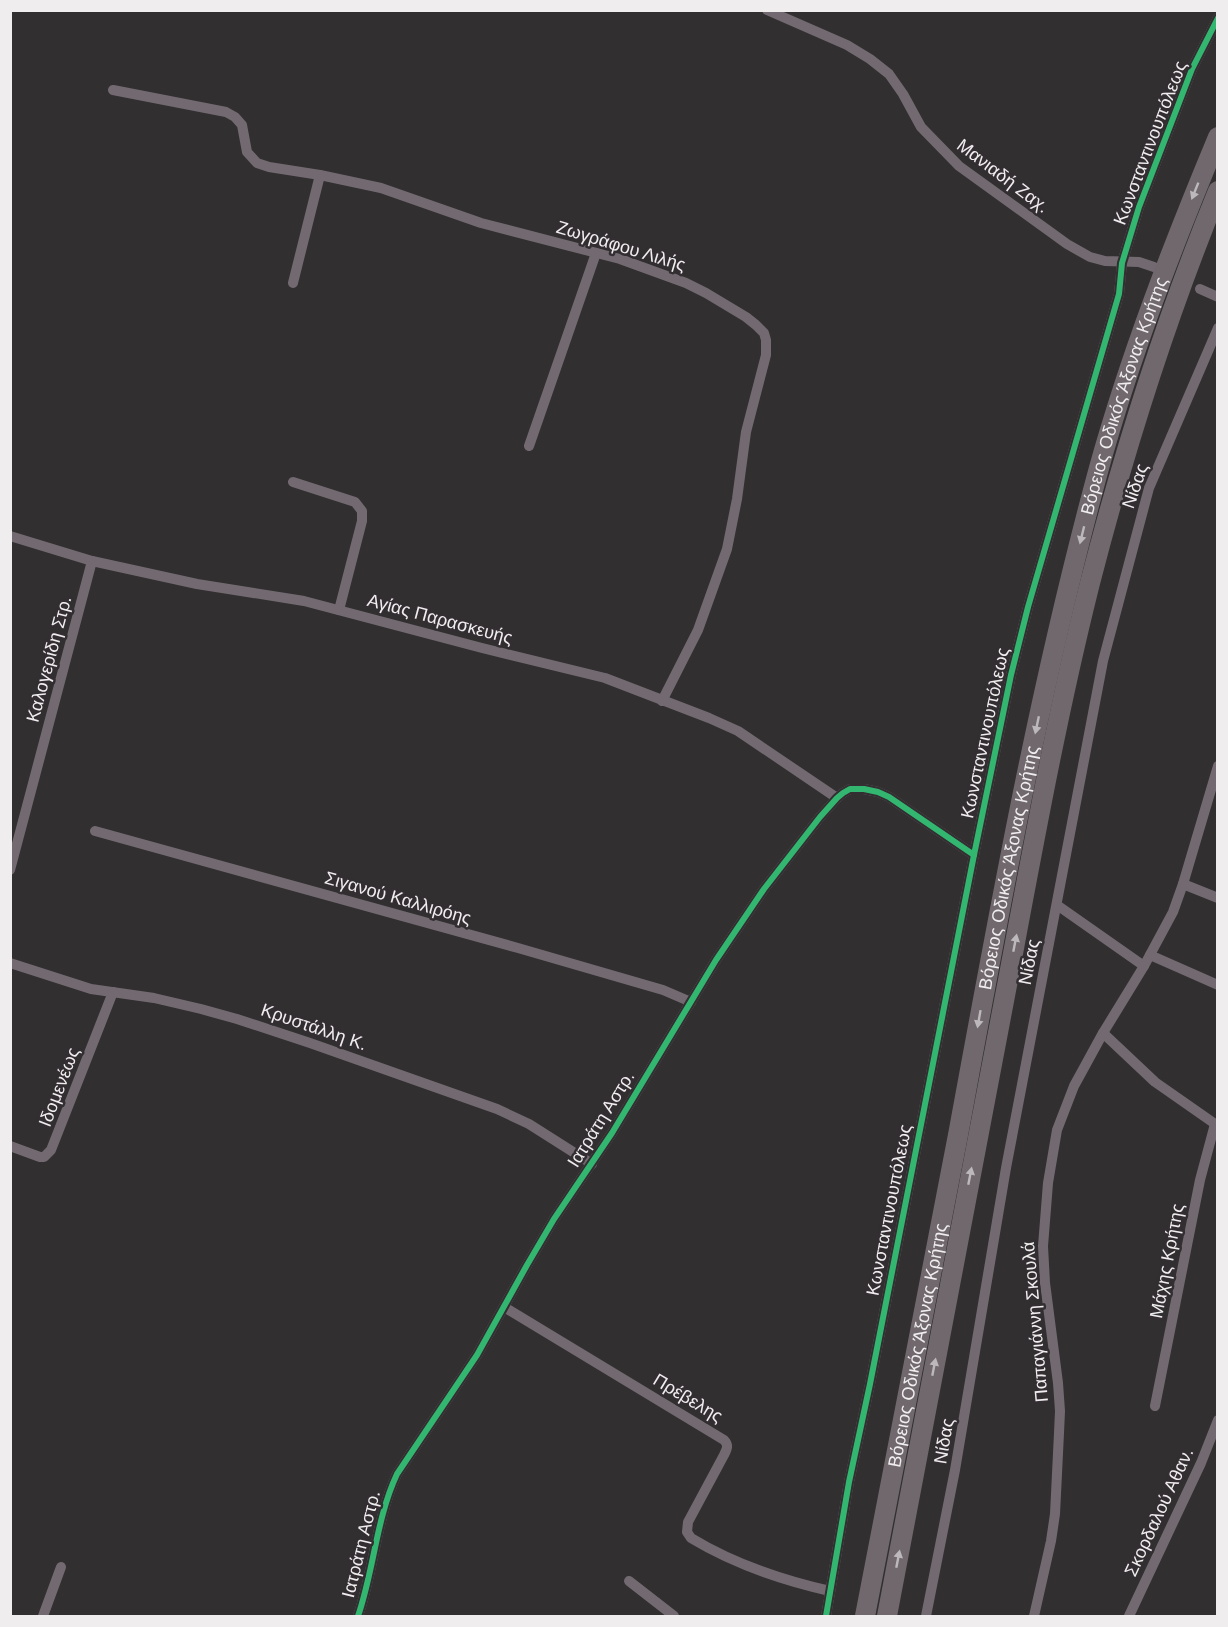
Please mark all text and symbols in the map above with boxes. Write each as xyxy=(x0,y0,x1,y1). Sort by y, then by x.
street label: Κωνσταντινουπόλεως xyxy=(1109,58,1191,228)
street label: Μανιαδή Ζαχ. xyxy=(953,135,1053,217)
one-way arrow xyxy=(1190,182,1200,200)
street label: Ζωγράφου Λιλής xyxy=(554,217,688,275)
street label: Βόρειος Οδικός Άξονας Κρήτης xyxy=(1077,274,1171,517)
street label: Νίδας xyxy=(1118,461,1152,511)
one-way arrow xyxy=(1076,526,1086,545)
street label: Αγίας Παρασκευής xyxy=(365,590,515,648)
street label: Καλογερίδη Στρ. xyxy=(23,594,75,724)
street label: Κωνσταντινουπόλεως xyxy=(957,645,1013,820)
one-way arrow xyxy=(1031,716,1041,734)
street label: Βόρειος Οδικός Άξονας Κρήτης xyxy=(975,743,1043,991)
street label: Σιγανού Καλλιρόης xyxy=(322,868,474,929)
one-way arrow xyxy=(1011,933,1020,952)
street label: Νίδας xyxy=(1015,937,1043,987)
street label: Κρυστάλλη Κ. xyxy=(259,1000,369,1054)
one-way arrow xyxy=(974,1010,983,1029)
street label: Ιδομενέως xyxy=(35,1044,83,1129)
street label: Ιατράτη Αστρ. xyxy=(563,1067,639,1171)
street label: Κωνσταντινουπόλεως xyxy=(863,1122,915,1297)
one-way arrow xyxy=(966,1166,975,1185)
street label: Μάχης Κρήτης xyxy=(1146,1202,1188,1320)
street label: Βόρειος Οδικός Άξονας Κρήτης xyxy=(884,1221,951,1469)
street label: Παπαγιάννη Σκουλά xyxy=(1018,1241,1052,1403)
one-way arrow xyxy=(930,1358,939,1377)
street label: Πρέβελης xyxy=(650,1370,727,1427)
street label: Νίδας xyxy=(930,1416,958,1465)
street label: Σκορδαλού Αθαν. xyxy=(1120,1445,1198,1579)
street label: Ιατράτη Αστρ. xyxy=(338,1488,384,1600)
one-way arrow xyxy=(894,1549,903,1568)

